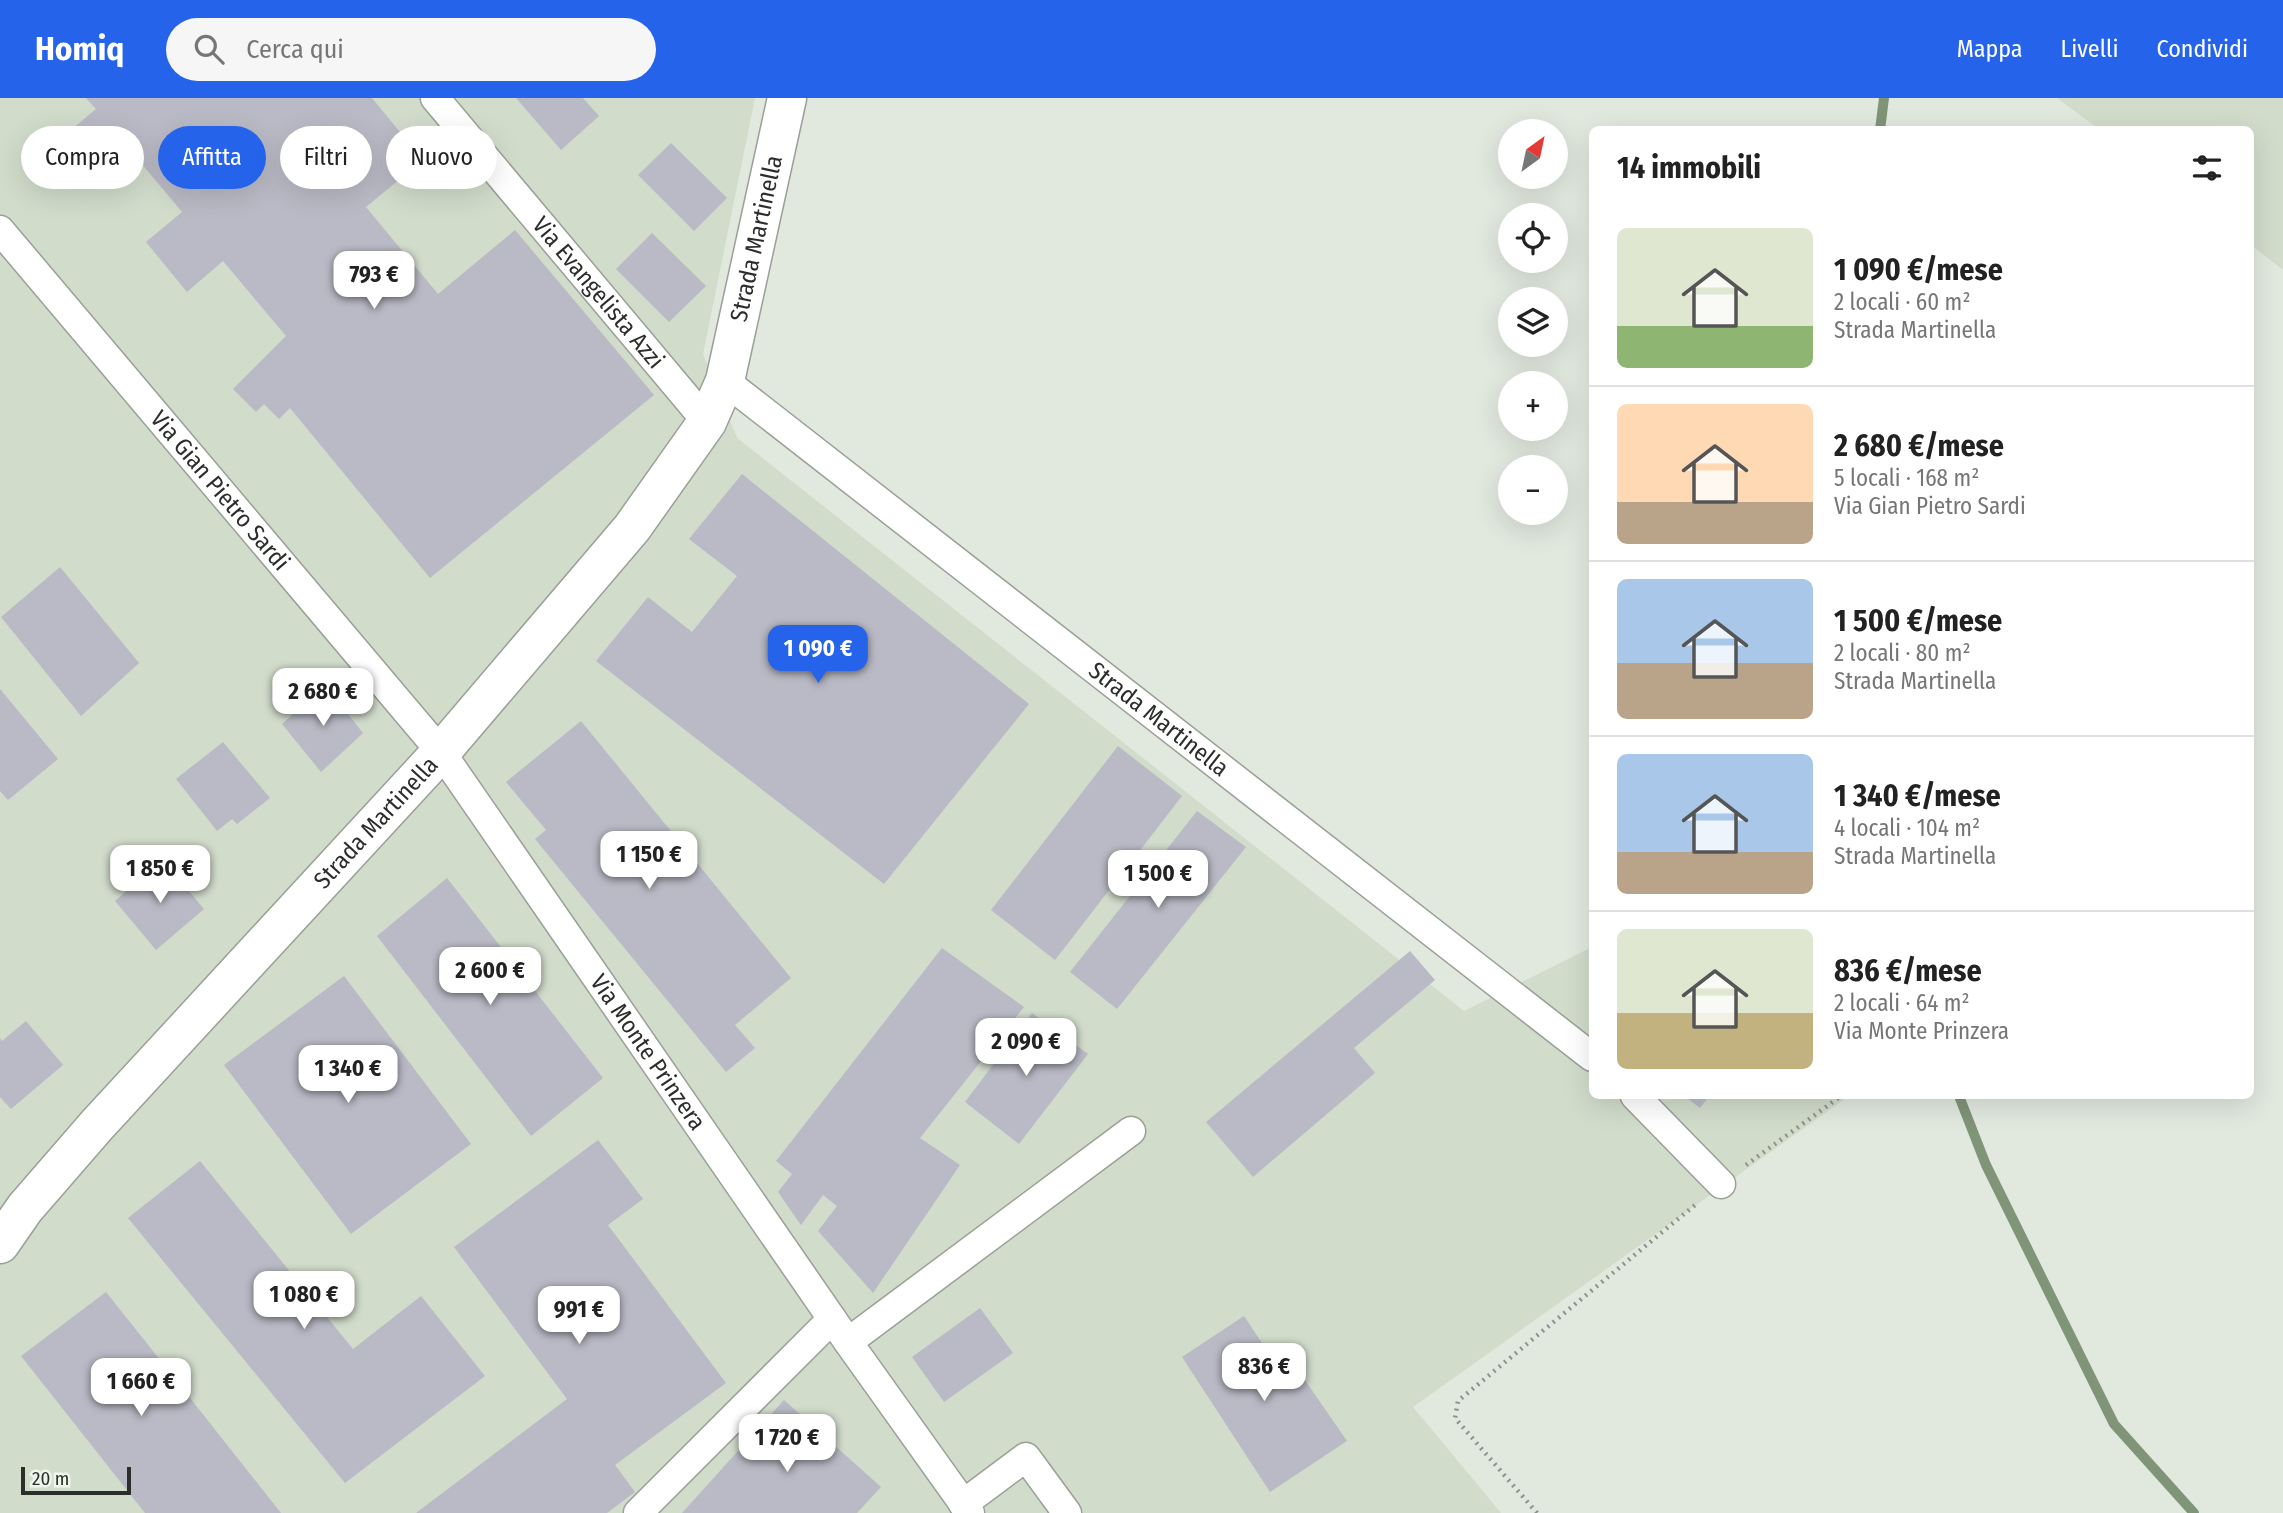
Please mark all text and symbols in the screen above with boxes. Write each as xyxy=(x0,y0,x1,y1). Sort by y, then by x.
search box xyxy=(166,18,656,81)
text: Homiq xyxy=(35,29,124,69)
icon: search xyxy=(190,30,228,68)
text: Cerca qui xyxy=(246,34,344,65)
text: Mappa xyxy=(1957,35,2023,63)
text: Livelli xyxy=(2061,35,2118,63)
text: Condividi xyxy=(2156,35,2248,63)
north arrow xyxy=(1498,119,1568,189)
map controls xyxy=(1498,119,1568,525)
chip: Compra xyxy=(21,126,144,189)
chip: Affitta xyxy=(158,126,266,189)
chip: Filtri xyxy=(280,126,372,189)
chip: Nuovo xyxy=(386,126,497,189)
icon: filters xyxy=(2188,149,2226,187)
text: 14 immobili xyxy=(1617,150,1761,186)
street label: Strada Martinella xyxy=(724,153,788,324)
button: locate xyxy=(1498,203,1568,273)
street label: Via Evangelista Azzi xyxy=(527,211,670,374)
pin: 793 € xyxy=(325,252,423,311)
text: 1 090 €/mese xyxy=(1834,252,2003,288)
icon: home xyxy=(1673,256,1757,340)
text: 793 € xyxy=(349,260,399,288)
button: layers xyxy=(1498,287,1568,357)
text: 2 locali · 60 m² xyxy=(1834,288,1971,316)
text: Strada Martinella xyxy=(1834,316,1996,344)
button: + xyxy=(1498,371,1568,441)
street label: Via Gian Pietro Sardi xyxy=(145,405,295,576)
text: 2 680 €/mese xyxy=(1834,428,2004,464)
icon: home xyxy=(1673,432,1757,516)
button: − xyxy=(1498,455,1568,525)
text: 5 locali · 168 m² xyxy=(1834,464,1979,492)
text: Via Gian Pietro Sardi xyxy=(1834,492,2026,520)
text: 1 500 €/mese xyxy=(1834,603,2002,639)
icon: home xyxy=(1673,607,1757,691)
pin: 1 090 € xyxy=(753,626,883,685)
text: 1 090 € xyxy=(784,634,852,662)
text: 2 locali · 80 m² xyxy=(1834,639,1971,667)
street label: Strada Martinella xyxy=(1083,656,1234,782)
text: Strada Martinella xyxy=(1834,667,1996,695)
pin: 2 680 € xyxy=(258,668,388,728)
text: 2 680 € xyxy=(288,677,358,705)
street label: Strada Martinella xyxy=(308,751,444,894)
text: 1 340 €/mese xyxy=(1834,778,2001,814)
icon: home xyxy=(1673,782,1757,866)
text: 4 locali · 104 m² xyxy=(1834,814,1980,842)
pin: 1 150 € xyxy=(584,832,714,891)
text: 1 150 € xyxy=(616,840,682,868)
text: Strada Martinella xyxy=(1834,842,1996,870)
pin: 1 850 € xyxy=(95,846,225,905)
pin: 1 500 € xyxy=(1093,850,1223,910)
text: 1 850 € xyxy=(126,854,194,882)
text: 1 500 € xyxy=(1124,859,1192,887)
pin: 2 600 € xyxy=(425,948,555,1007)
text: 836 €/mese xyxy=(1834,953,1982,989)
text: 2 600 € xyxy=(455,956,525,984)
icon: home xyxy=(1673,957,1757,1041)
street label: Via Monte Prinzera xyxy=(585,969,711,1135)
text: 2 locali · 64 m² xyxy=(1834,989,1970,1017)
text: Via Monte Prinzera xyxy=(1834,1017,2009,1045)
pin: 2 090 € xyxy=(961,1018,1091,1078)
text: 2 090 € xyxy=(991,1027,1061,1055)
pin: 1 340 € xyxy=(283,1046,413,1105)
text: 1 340 € xyxy=(315,1054,381,1082)
pin: 1 080 € xyxy=(239,1272,369,1331)
text: 1 080 € xyxy=(270,1280,338,1308)
pin: 991 € xyxy=(530,1286,628,1346)
text: 991 € xyxy=(554,1295,604,1323)
pin: 836 € xyxy=(1215,1344,1313,1403)
text: 836 € xyxy=(1238,1352,1290,1380)
pin: 1 660 € xyxy=(76,1358,206,1418)
text: 1 660 € xyxy=(107,1367,175,1395)
pin: 1 720 € xyxy=(722,1414,852,1474)
text: 1 720 € xyxy=(755,1423,819,1451)
scale bar xyxy=(21,1464,131,1496)
text: 20 m xyxy=(32,1467,69,1490)

